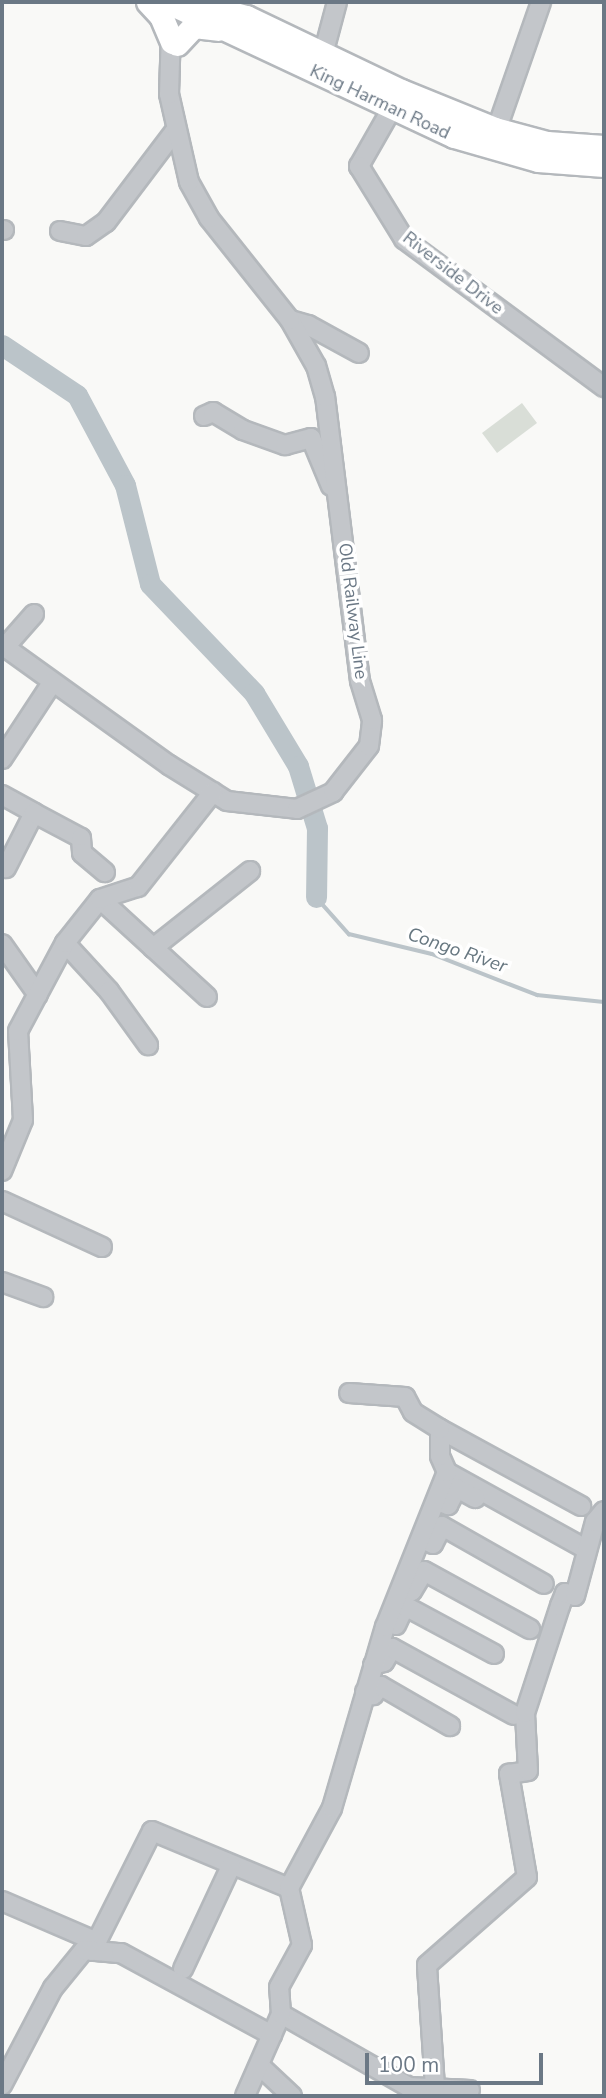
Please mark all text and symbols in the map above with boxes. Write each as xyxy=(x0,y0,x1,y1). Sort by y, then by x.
street label: King Harman Road xyxy=(306,60,454,144)
street label: Riverside Drive xyxy=(398,227,508,319)
street label: Old Railway Line xyxy=(334,542,372,680)
water label: Congo River xyxy=(404,923,510,979)
scale bar xyxy=(368,2038,546,2082)
text: 100 m xyxy=(378,2051,439,2079)

